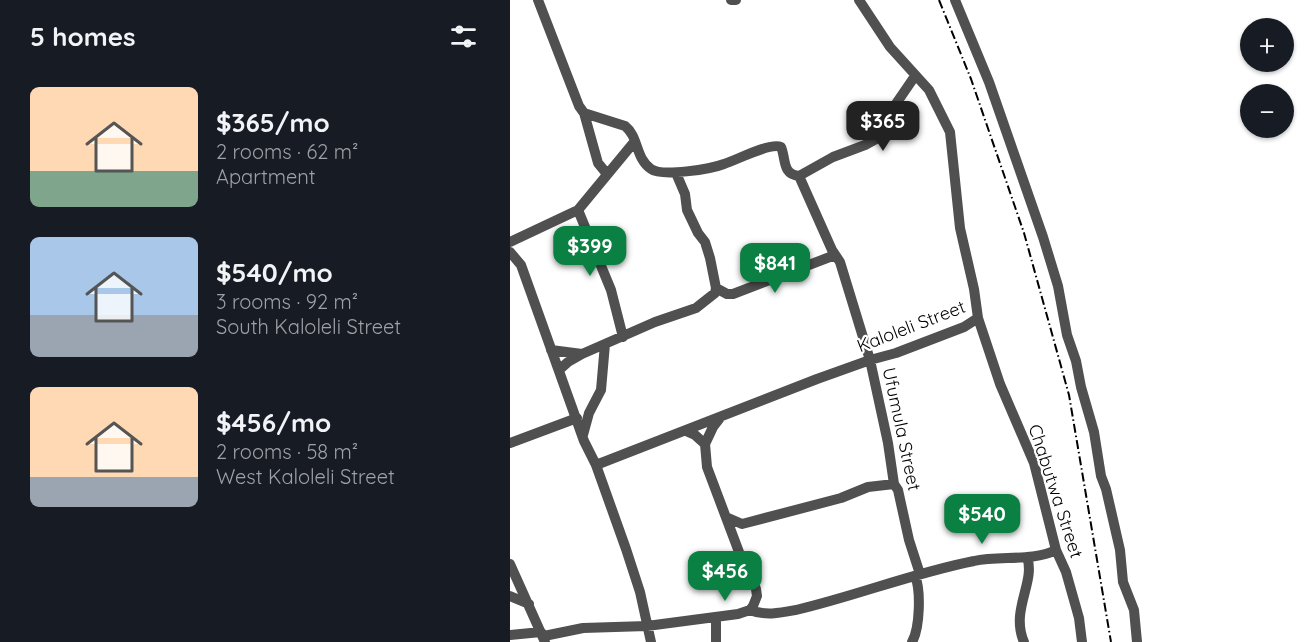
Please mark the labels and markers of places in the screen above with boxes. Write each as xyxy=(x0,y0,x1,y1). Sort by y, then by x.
pin: $365 xyxy=(847,101,919,152)
pin: $399 xyxy=(554,226,626,277)
pin: $841 xyxy=(739,243,811,294)
pin: $540 xyxy=(946,494,1018,545)
pin: $456 xyxy=(689,551,761,602)

